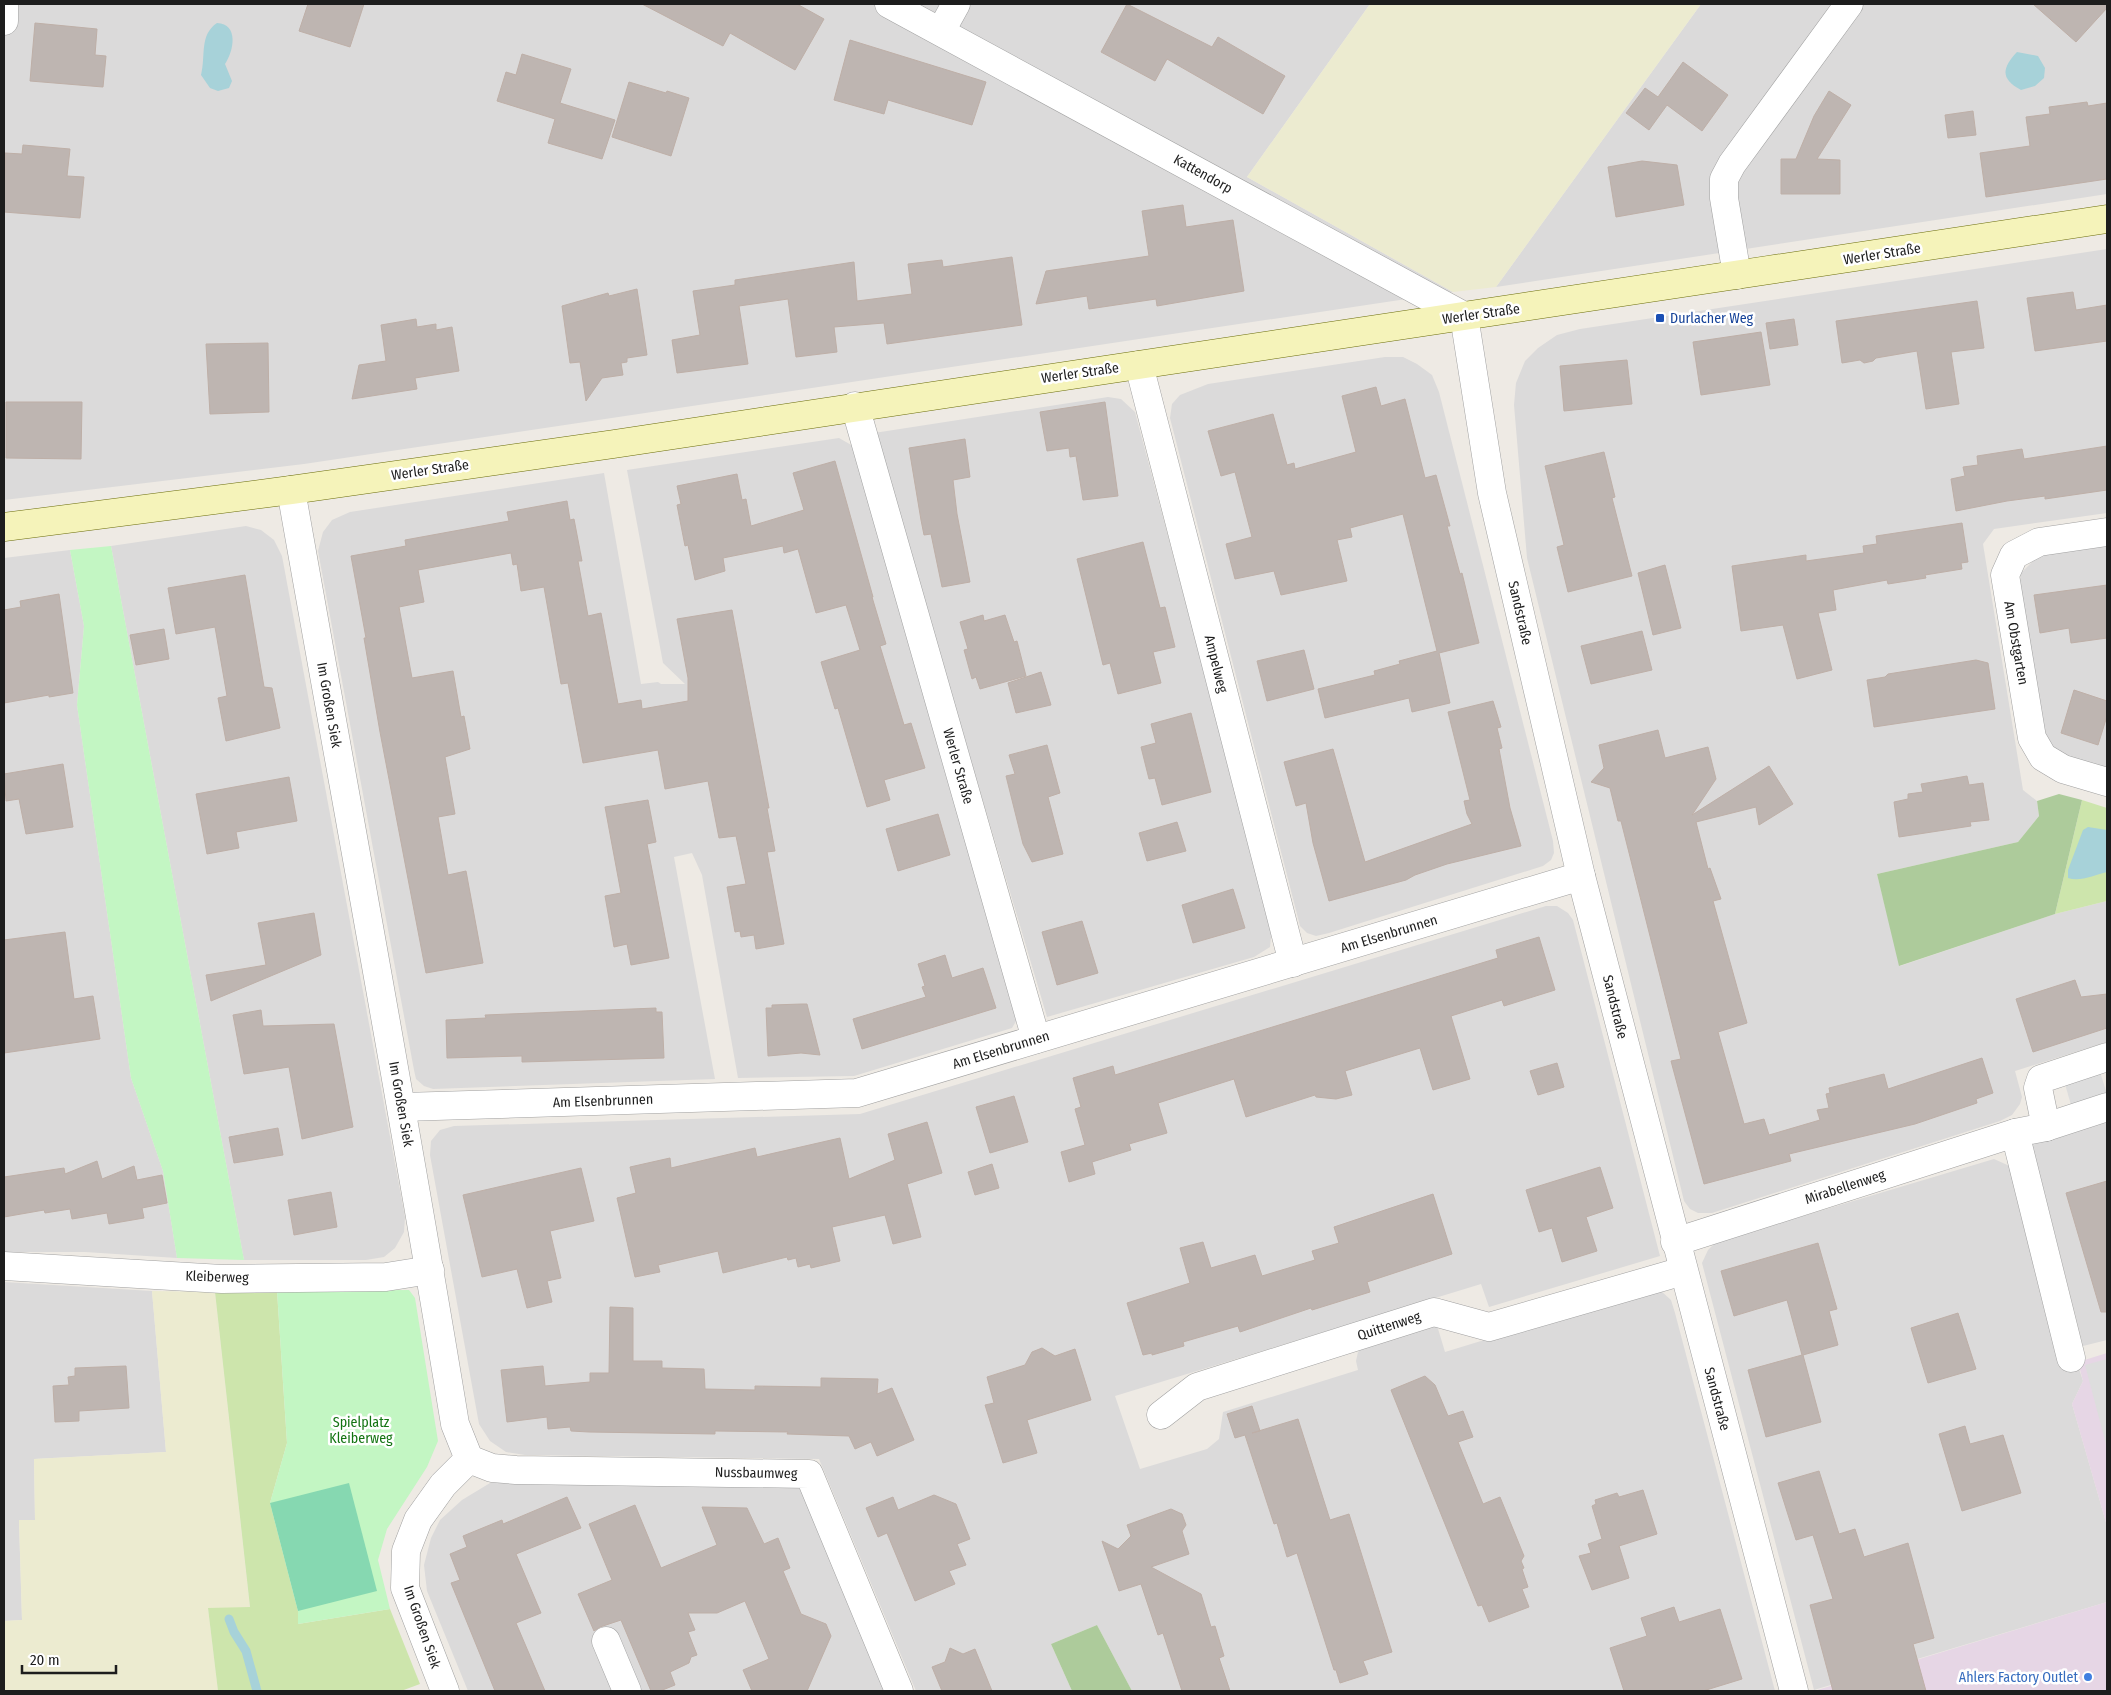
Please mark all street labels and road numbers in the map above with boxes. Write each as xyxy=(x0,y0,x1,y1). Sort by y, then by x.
street label: Kattendorp xyxy=(1171,151,1235,197)
street label: Werler Straße xyxy=(1842,239,1922,269)
street label: Werler Straße xyxy=(1441,300,1521,328)
street label: Werler Straße xyxy=(1040,359,1120,387)
street label: Werler Straße xyxy=(390,456,470,484)
street label: Sandstraße xyxy=(1504,579,1536,647)
street label: Am Obstgarten xyxy=(2000,600,2032,686)
street label: Ampelweg xyxy=(1201,633,1231,695)
street label: Im Großen Siek xyxy=(313,661,345,750)
street label: Werler Straße xyxy=(939,726,977,806)
street label: Am Elsenbrunnen xyxy=(1338,911,1440,957)
street label: Sandstraße xyxy=(1599,973,1631,1041)
street label: Am Elsenbrunnen xyxy=(950,1027,1052,1073)
street label: Im Großen Siek xyxy=(385,1060,417,1149)
street label: Am Elsenbrunnen xyxy=(552,1091,654,1111)
street label: Mirabellenweg xyxy=(1803,1166,1888,1208)
street label: Kleiberweg xyxy=(185,1267,249,1287)
street label: Quittenweg xyxy=(1355,1308,1423,1344)
street label: Sandstraße xyxy=(1700,1365,1734,1433)
street label: Nussbaumweg xyxy=(715,1464,798,1482)
street label: Im Großen Siek xyxy=(400,1583,444,1671)

